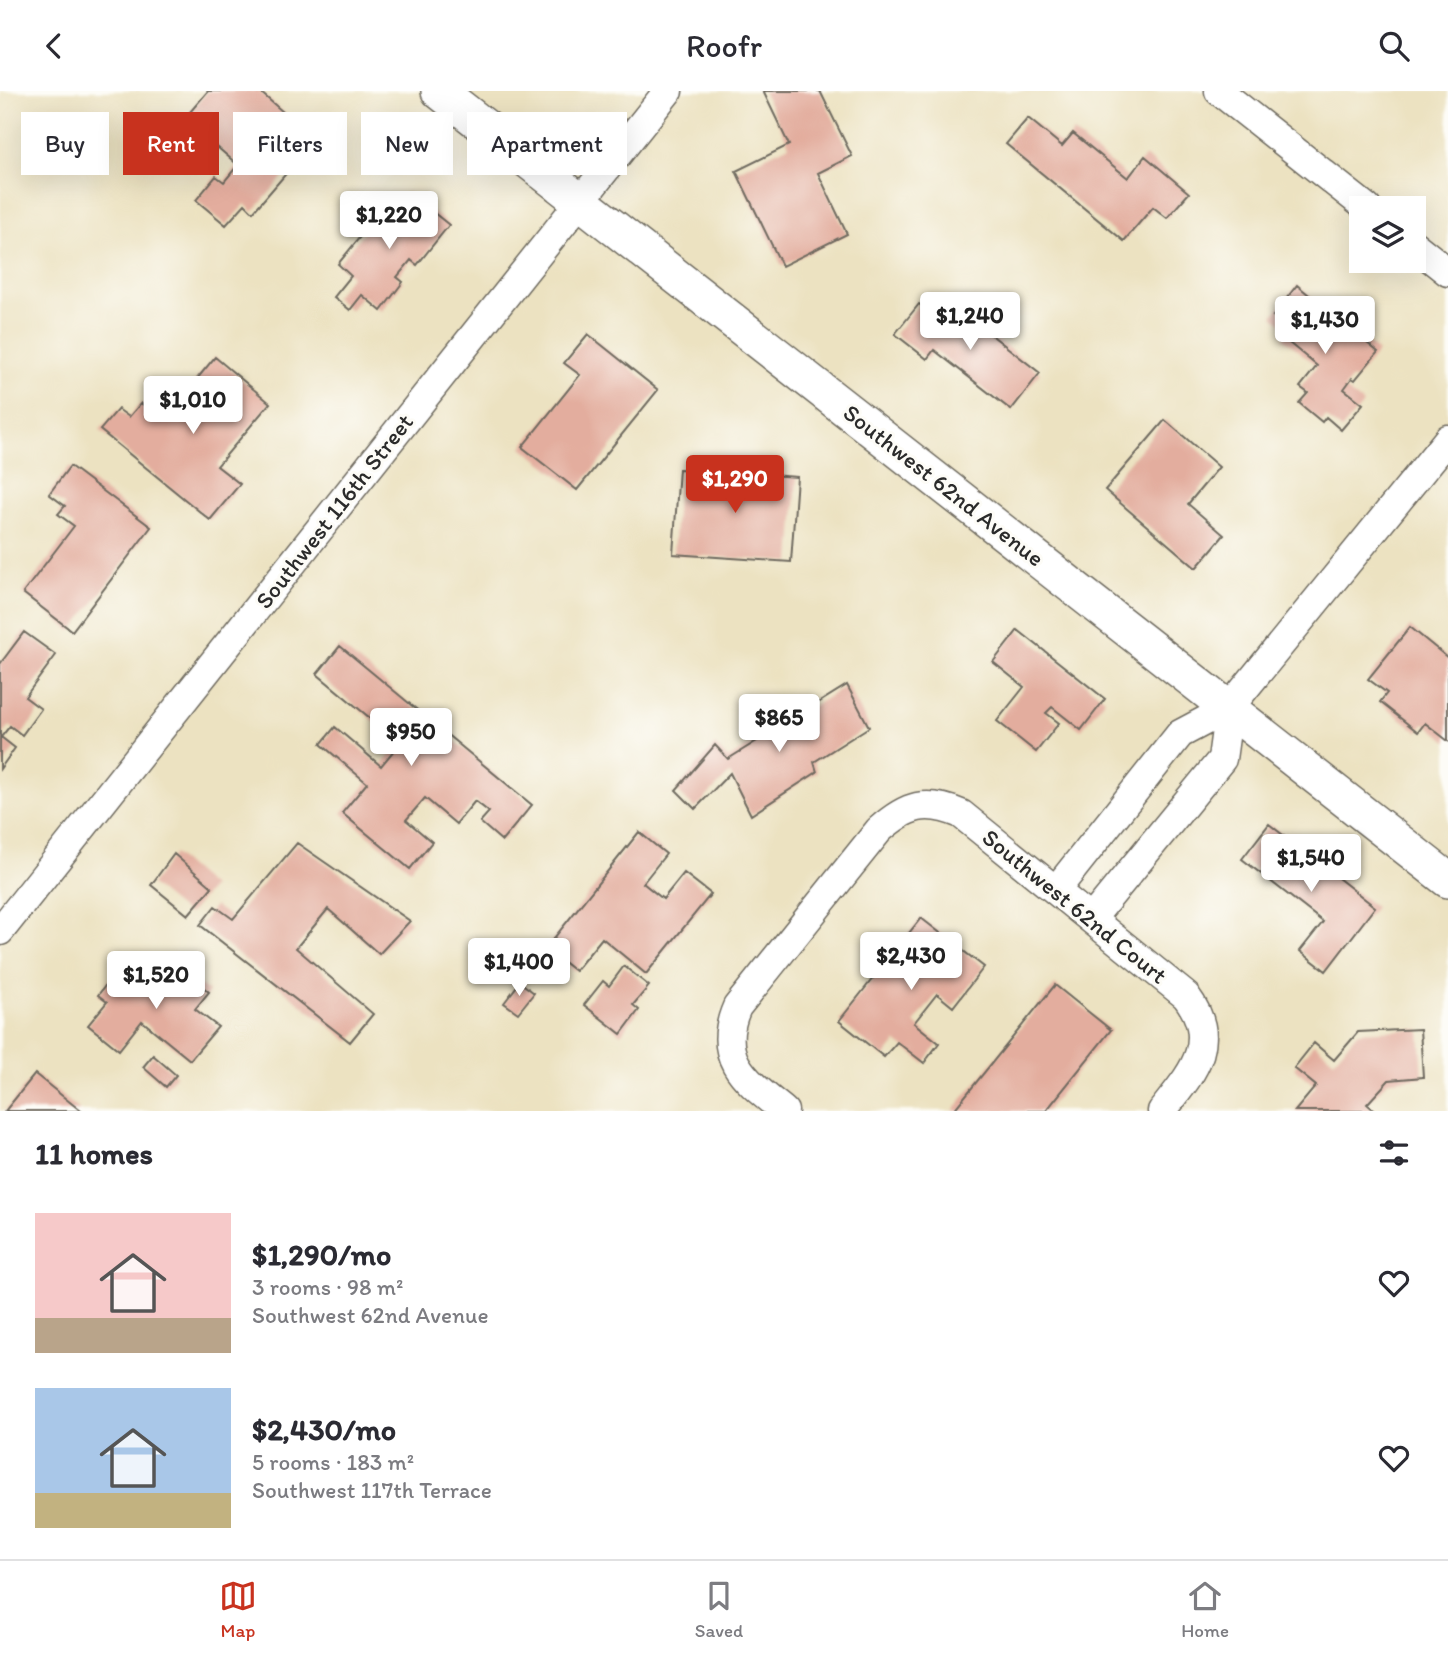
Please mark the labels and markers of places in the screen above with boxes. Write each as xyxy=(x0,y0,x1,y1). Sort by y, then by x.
pin: $1,220 xyxy=(332,191,446,251)
pin: $1,240 xyxy=(913,293,1027,352)
pin: $1,430 xyxy=(1268,296,1382,356)
pin: $1,010 xyxy=(136,377,250,436)
pin: $1,290 xyxy=(678,455,792,515)
pin: $865 xyxy=(738,695,820,754)
pin: $950 xyxy=(370,709,452,768)
pin: $1,540 xyxy=(1254,835,1368,894)
pin: $2,430 xyxy=(854,933,968,992)
pin: $1,400 xyxy=(462,939,576,998)
pin: $1,520 xyxy=(99,951,213,1011)

